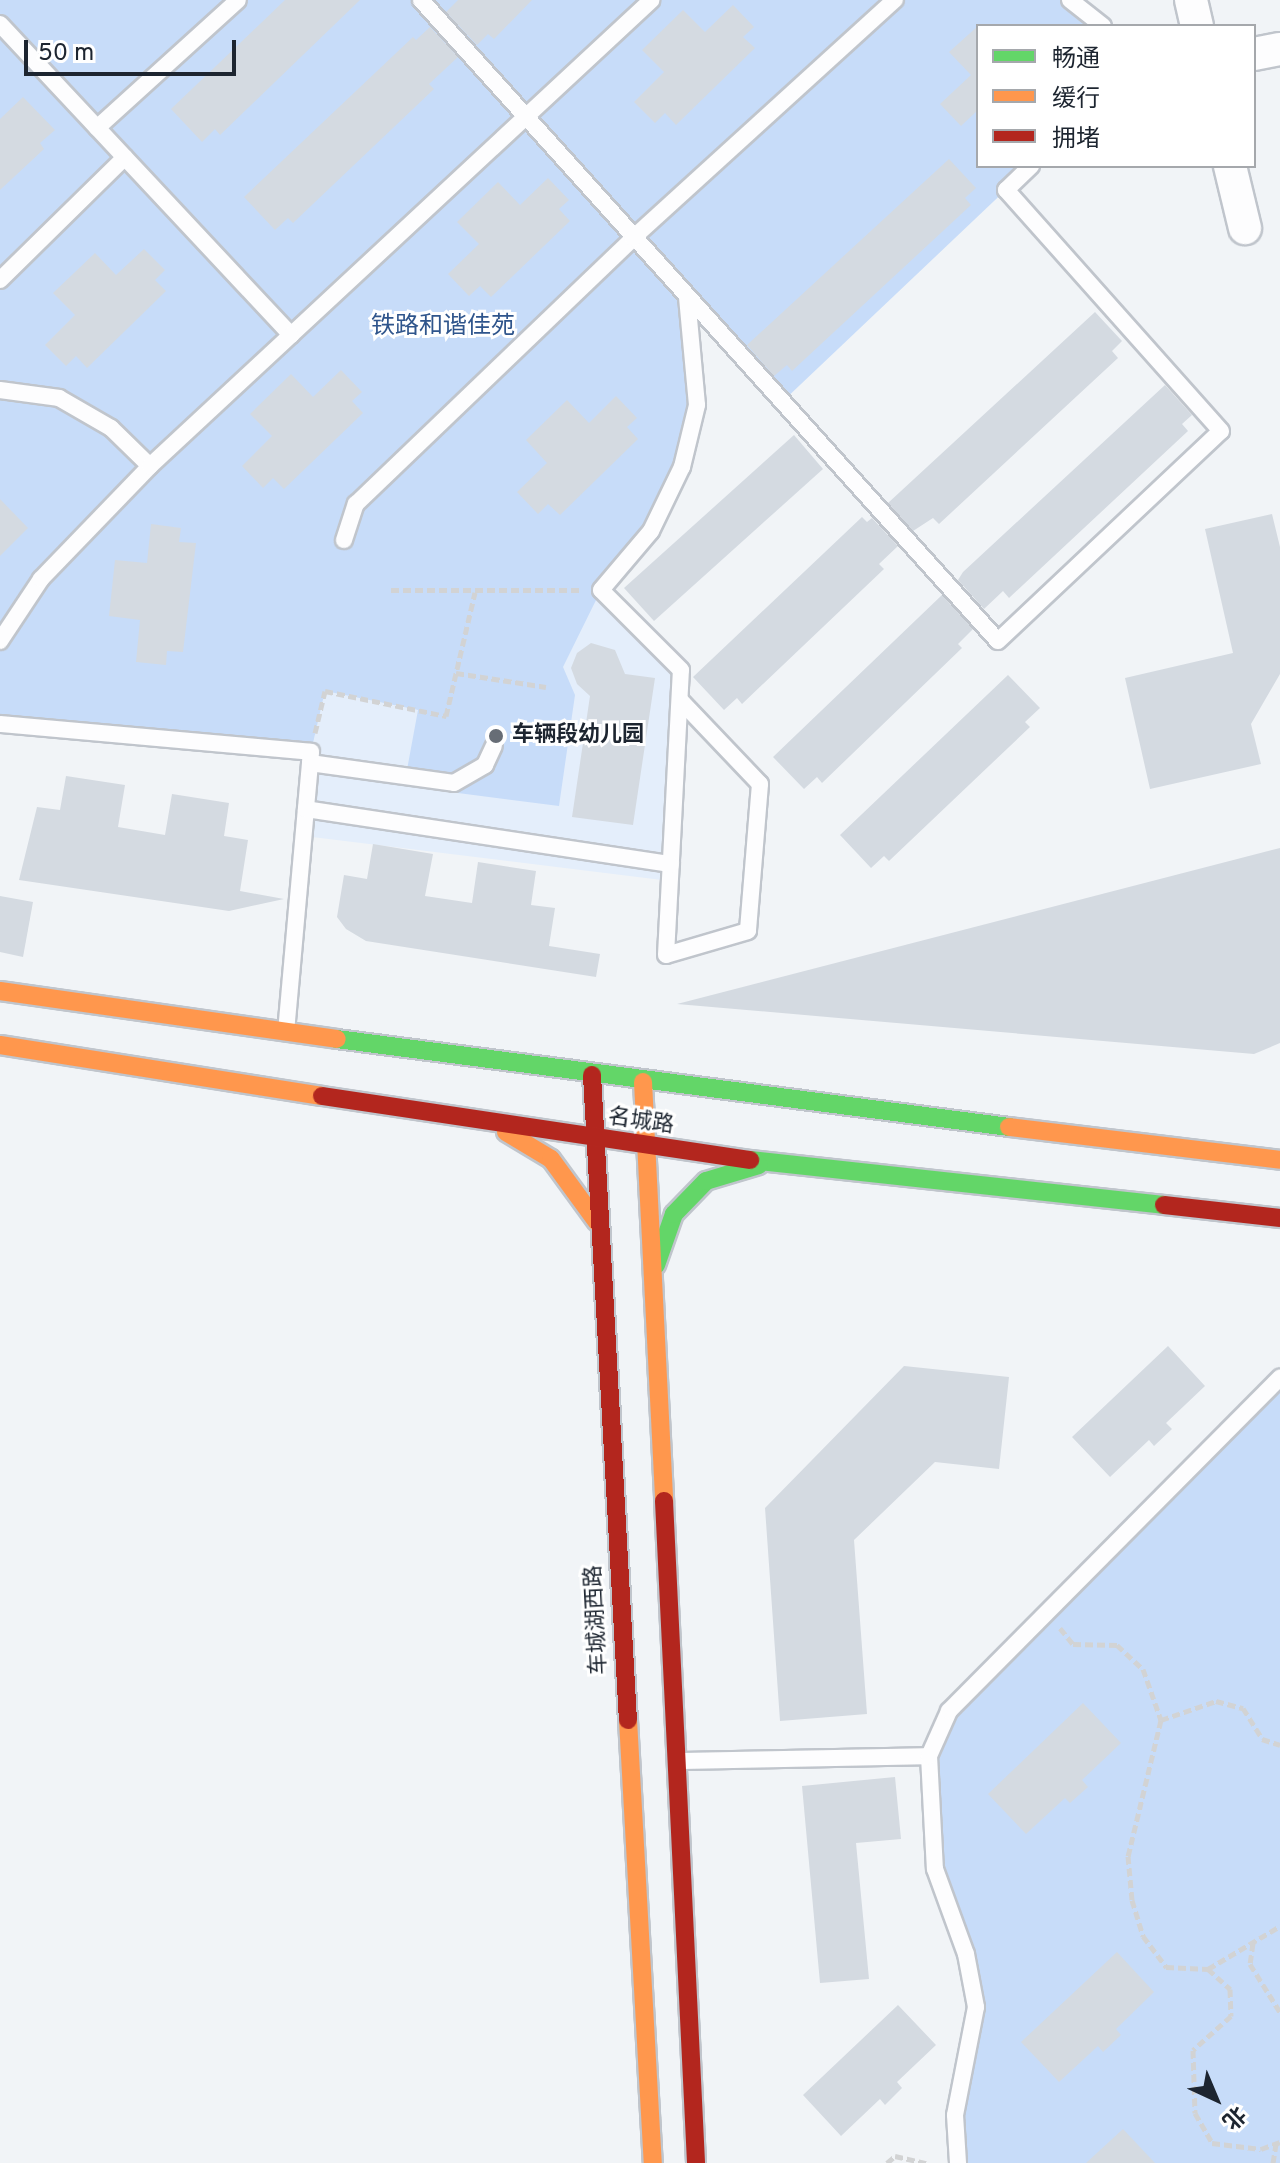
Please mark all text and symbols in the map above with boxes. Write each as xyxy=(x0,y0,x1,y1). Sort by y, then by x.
scale bar xyxy=(28,24,240,74)
legend xyxy=(976,24,1256,168)
text: 50 m xyxy=(38,39,94,69)
text: 畅通 xyxy=(1052,45,1100,75)
text: 缓行 xyxy=(1052,85,1100,115)
text: 拥堵 xyxy=(1052,125,1100,155)
district label: 铁路和谐佳苑 xyxy=(371,314,515,342)
place label: 车辆段幼儿园 xyxy=(512,723,644,749)
marker: 车辆段幼儿园 xyxy=(487,727,505,745)
street label: 名城路 xyxy=(606,1104,676,1140)
street label: 车城湖西路 xyxy=(581,1564,613,1676)
north arrow xyxy=(1176,2059,1256,2139)
text: 北 xyxy=(1216,2099,1250,2134)

